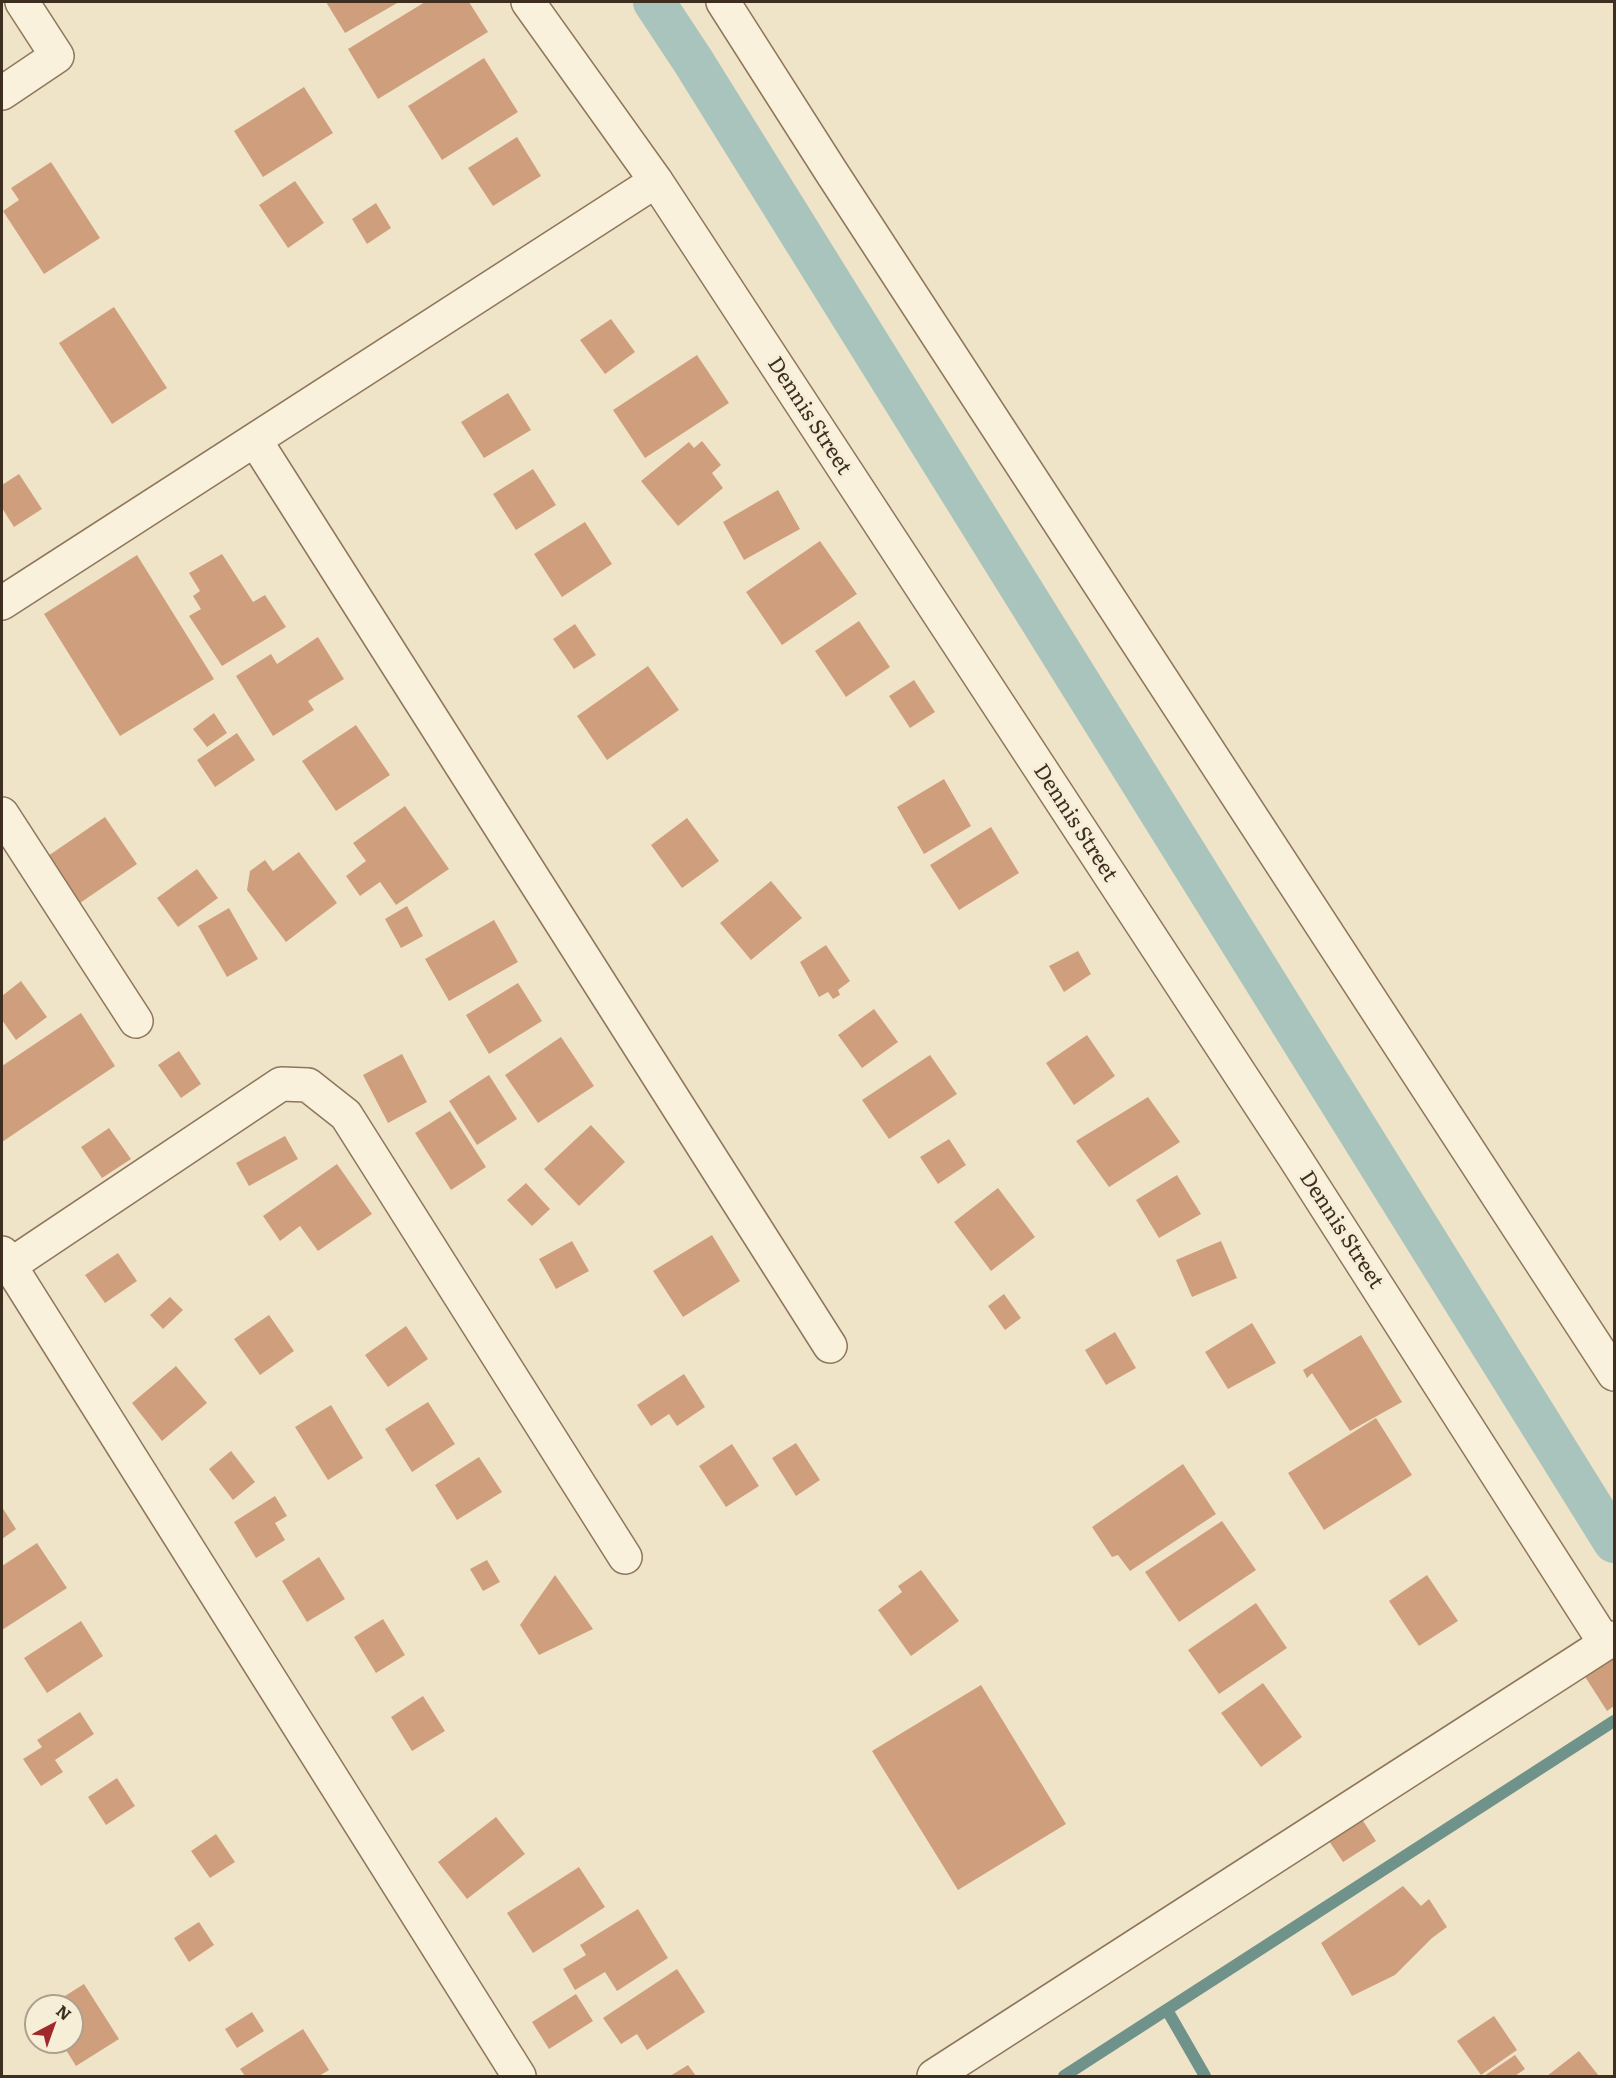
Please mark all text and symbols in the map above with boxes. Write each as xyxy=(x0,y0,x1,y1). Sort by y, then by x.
street label: Dennis Street xyxy=(762,352,856,480)
street label: Dennis Street xyxy=(1028,759,1122,887)
street label: Dennis Street xyxy=(1294,1166,1388,1294)
north arrow xyxy=(24,1994,84,2054)
text: N xyxy=(52,1998,77,2025)

